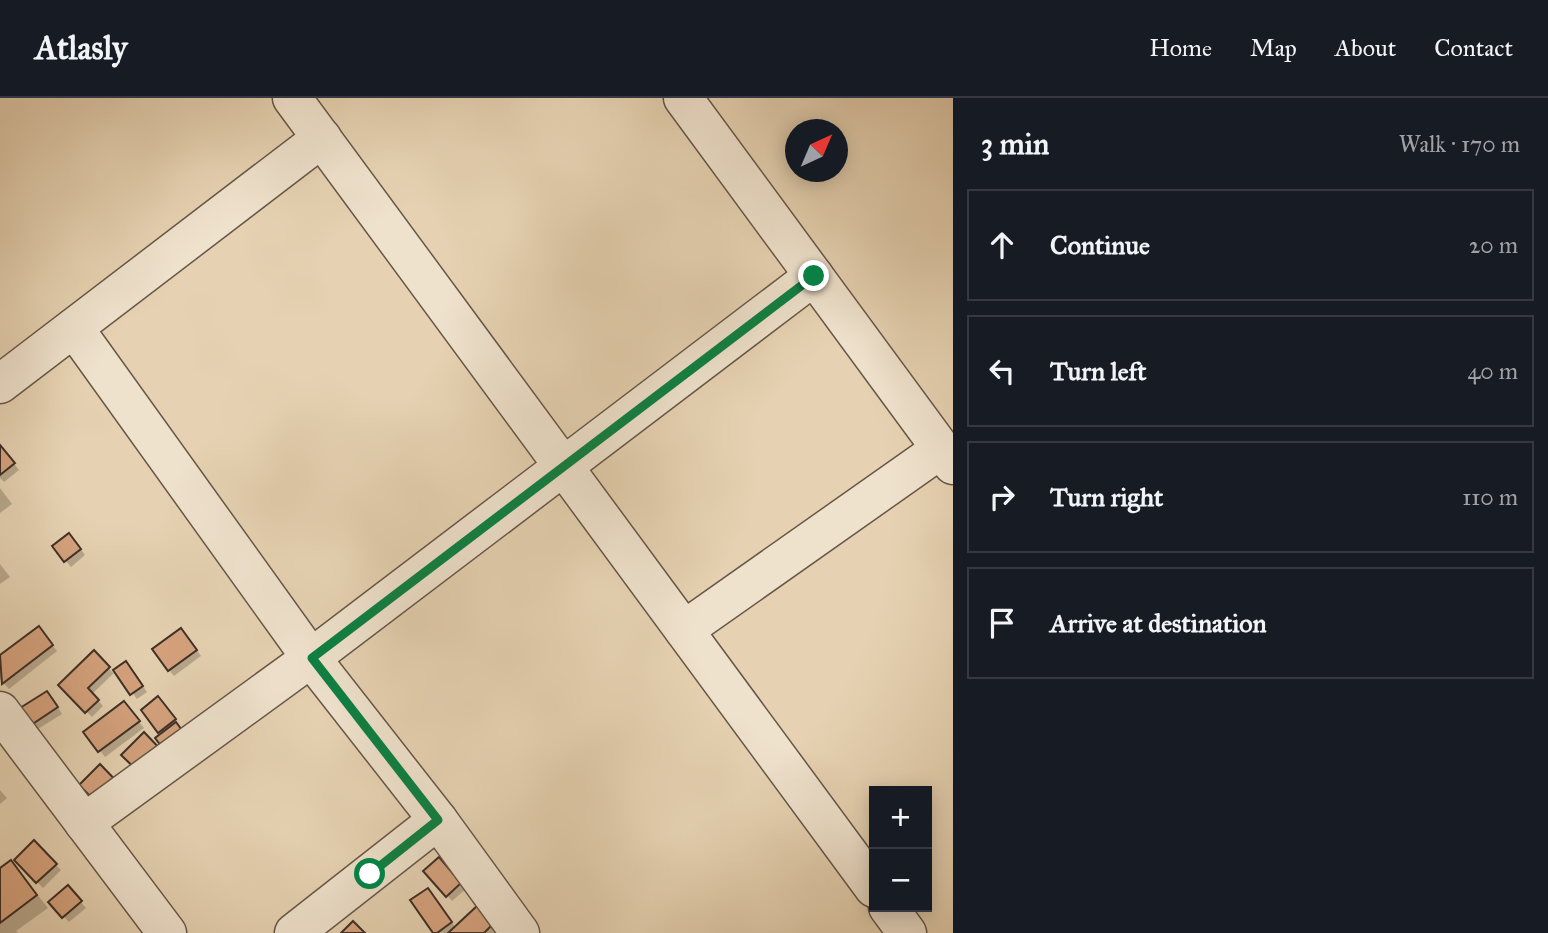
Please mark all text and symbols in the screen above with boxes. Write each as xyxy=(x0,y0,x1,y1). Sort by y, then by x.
text: Atlasly xyxy=(35,28,127,68)
text: Home xyxy=(1149,33,1212,63)
text: Map xyxy=(1250,33,1297,63)
text: About xyxy=(1335,33,1396,63)
text: Contact xyxy=(1434,33,1513,63)
north arrow xyxy=(785,119,848,182)
text: 3 min xyxy=(981,126,1049,162)
text: Walk · 170 m xyxy=(1399,130,1520,158)
icon: ahead xyxy=(983,226,1021,264)
text: Continue xyxy=(1050,229,1150,261)
text: 20 m xyxy=(1469,231,1518,259)
route end xyxy=(798,260,829,291)
icon: left xyxy=(983,352,1021,390)
text: Turn left xyxy=(1050,355,1146,387)
text: 40 m xyxy=(1468,357,1518,385)
icon: right xyxy=(983,478,1021,516)
text: Turn right xyxy=(1050,481,1163,513)
text: 110 m xyxy=(1462,483,1518,511)
icon: arrive xyxy=(983,604,1021,642)
text: Arrive at destination xyxy=(1050,607,1267,639)
map controls xyxy=(869,786,932,912)
button: + xyxy=(869,786,932,849)
button: − xyxy=(869,849,932,912)
route start xyxy=(354,858,385,889)

